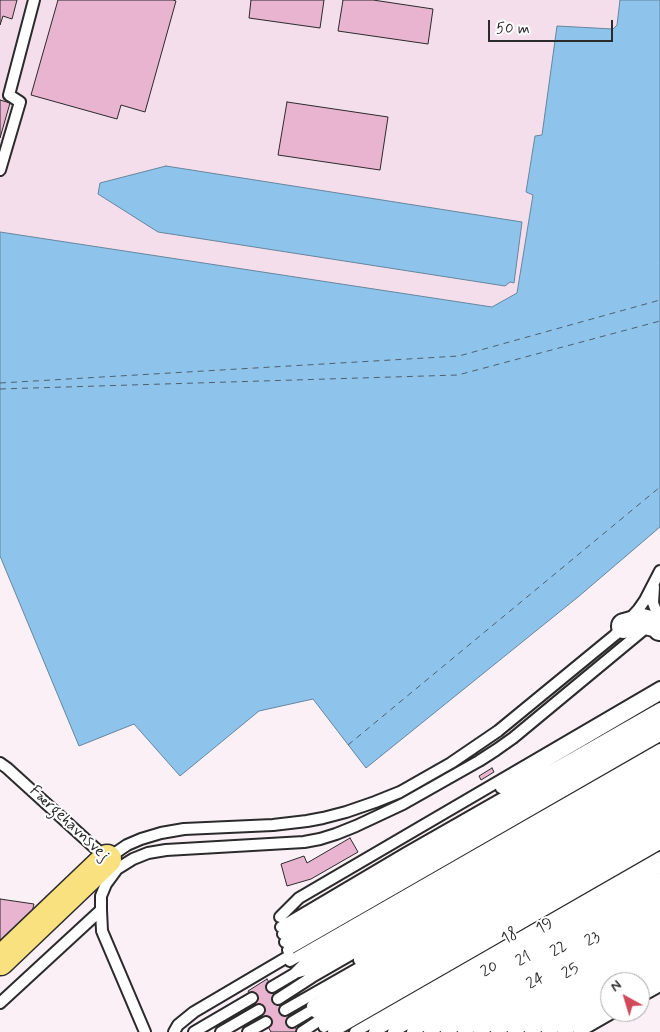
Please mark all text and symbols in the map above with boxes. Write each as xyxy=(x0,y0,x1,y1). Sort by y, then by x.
scale bar xyxy=(490,10,615,42)
text: 50 m xyxy=(496,19,530,39)
street label: Færgehavnsvej xyxy=(25,782,113,866)
street label: 19 xyxy=(533,915,557,939)
street label: 18 xyxy=(498,925,522,949)
street label: 23 xyxy=(582,928,604,952)
street label: 22 xyxy=(547,938,571,962)
street label: 21 xyxy=(513,948,535,972)
street label: 20 xyxy=(478,957,502,983)
street label: 25 xyxy=(559,960,583,984)
street label: 24 xyxy=(524,969,548,995)
north arrow xyxy=(600,972,650,1022)
text: N xyxy=(607,976,625,996)

